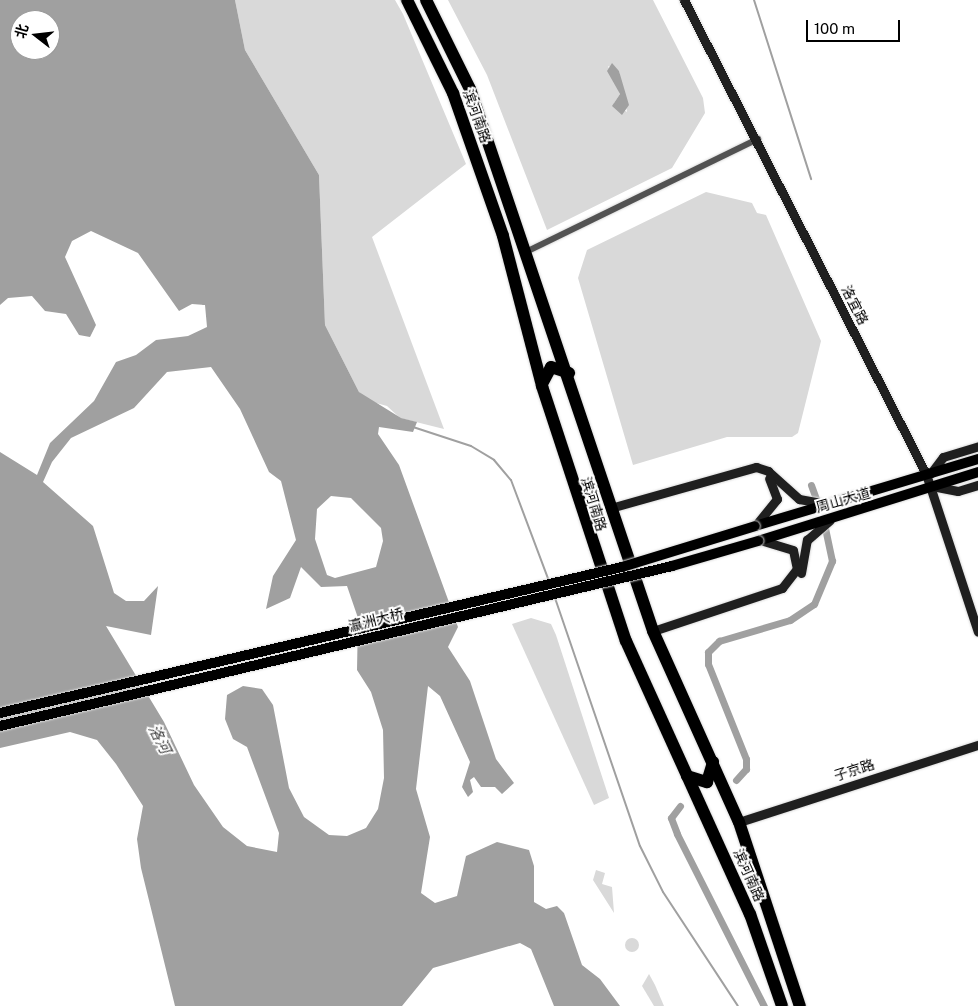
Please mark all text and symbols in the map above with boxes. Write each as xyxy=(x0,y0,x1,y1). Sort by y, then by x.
north arrow xyxy=(10,10,60,60)
scale bar xyxy=(808,10,902,42)
text: 100 m xyxy=(814,20,855,37)
text: 北 xyxy=(12,22,31,40)
street label: 滨河南路 xyxy=(460,87,494,145)
street label: 洛宜路 xyxy=(838,282,872,328)
street label: 滨河南路 xyxy=(578,475,610,533)
street label: 周山大道 xyxy=(814,484,872,516)
street label: 瀛洲大桥 xyxy=(347,605,405,635)
water label: 洛河 xyxy=(145,722,175,756)
street label: 子京路 xyxy=(831,756,877,784)
street label: 滨河南路 xyxy=(730,846,768,904)

